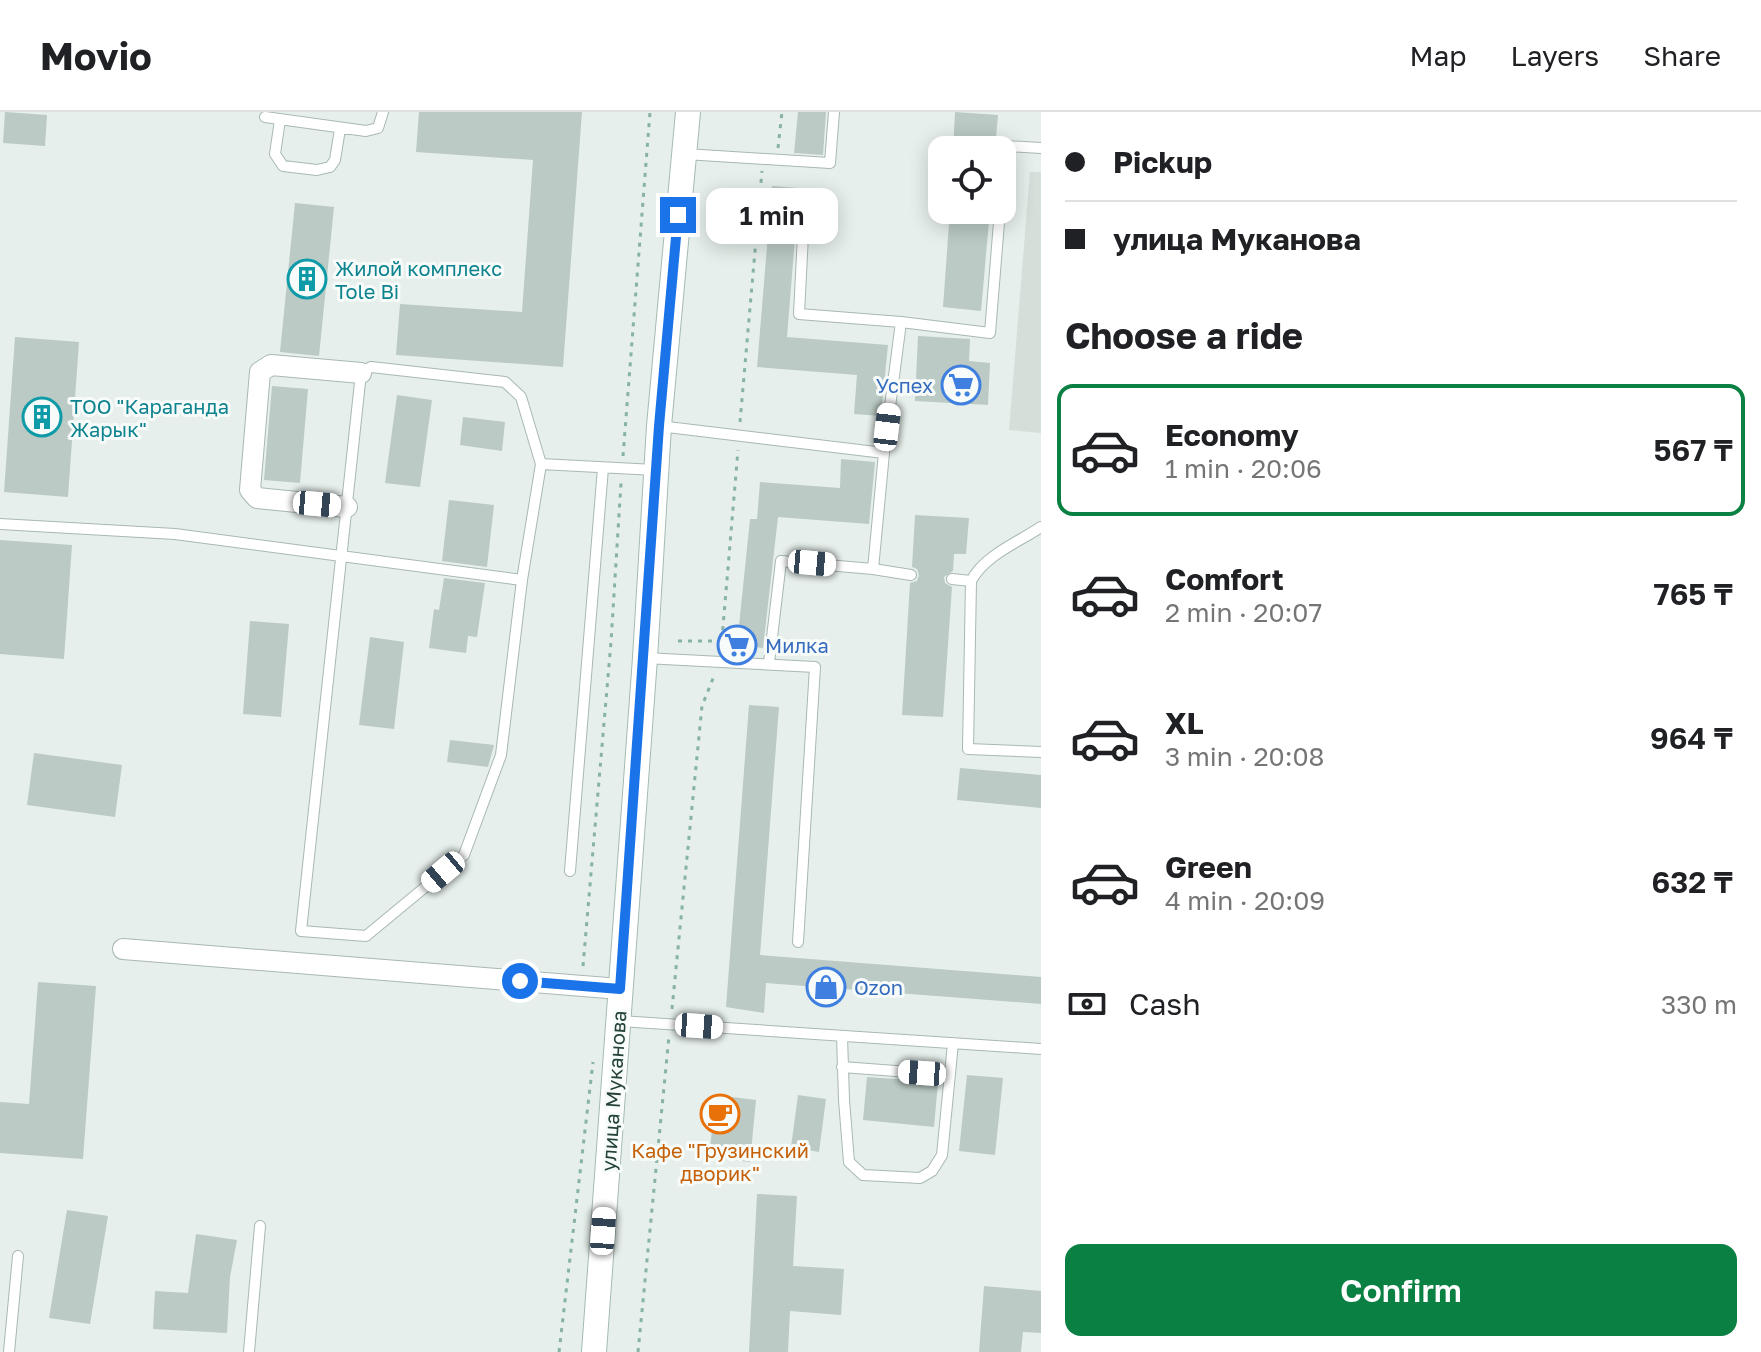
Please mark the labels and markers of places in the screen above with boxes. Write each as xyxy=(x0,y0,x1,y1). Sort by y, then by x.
place label: Жилой комплекс Tole Bi xyxy=(335,256,502,303)
building icon: Жилой комплекс Tole Bi xyxy=(286,258,328,300)
supermarket icon: Успех xyxy=(940,364,982,406)
place label: Успех xyxy=(876,373,933,397)
place label: ТОО "Караганда Жарык" xyxy=(70,394,229,441)
building icon: ТОО "Караганда Жарык" xyxy=(21,396,63,438)
supermarket icon: Милка xyxy=(716,624,758,666)
place label: Милка xyxy=(765,633,829,657)
shop icon: Ozon xyxy=(805,966,847,1008)
place label: Ozon xyxy=(854,975,903,999)
cafe icon: Кафе "Грузинский дворик" xyxy=(699,1093,741,1135)
place label: Кафе "Грузинский дворик" xyxy=(631,1138,809,1185)

